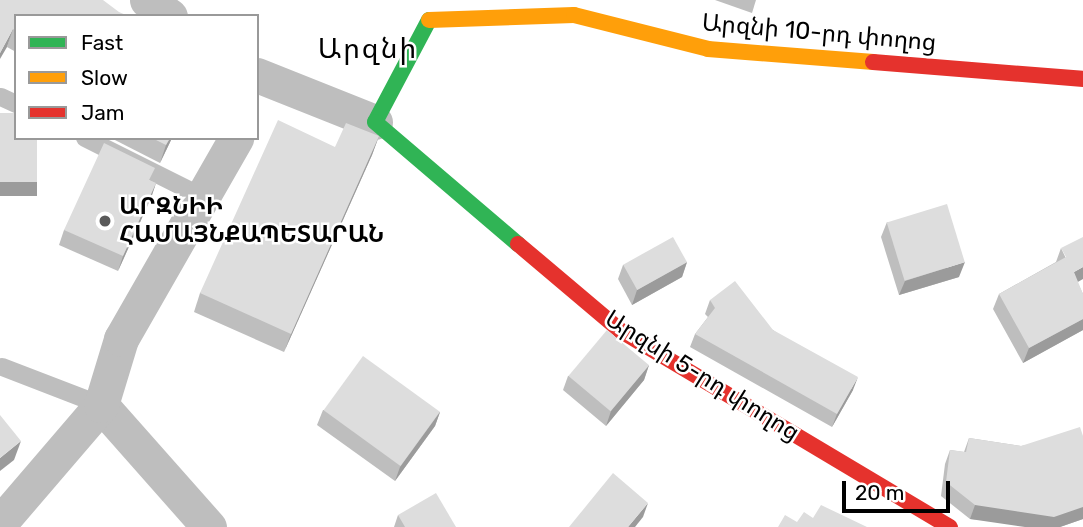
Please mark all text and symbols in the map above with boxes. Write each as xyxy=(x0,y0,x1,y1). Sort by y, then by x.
street label: Արզնի 10-րդ փողոց xyxy=(701,8,937,58)
legend xyxy=(14,14,259,140)
text: Fast xyxy=(81,30,123,55)
district label: Արզնի xyxy=(318,32,418,66)
text: Slow xyxy=(81,65,128,90)
text: Jam xyxy=(81,100,125,125)
place label: ԱՐԶՆԻԻ ՀԱՄԱՅՆՔԱՊԵՏԱՐԱՆ xyxy=(119,193,384,249)
marker: ԱՐԶՆԻԻ ՀԱՄԱՅՆՔԱՊԵՏԱՐԱՆ xyxy=(97,213,113,229)
street label: Արզնի 5-րդ փողոց xyxy=(599,304,805,448)
scale bar xyxy=(845,468,954,512)
text: 20 m xyxy=(855,480,904,505)

